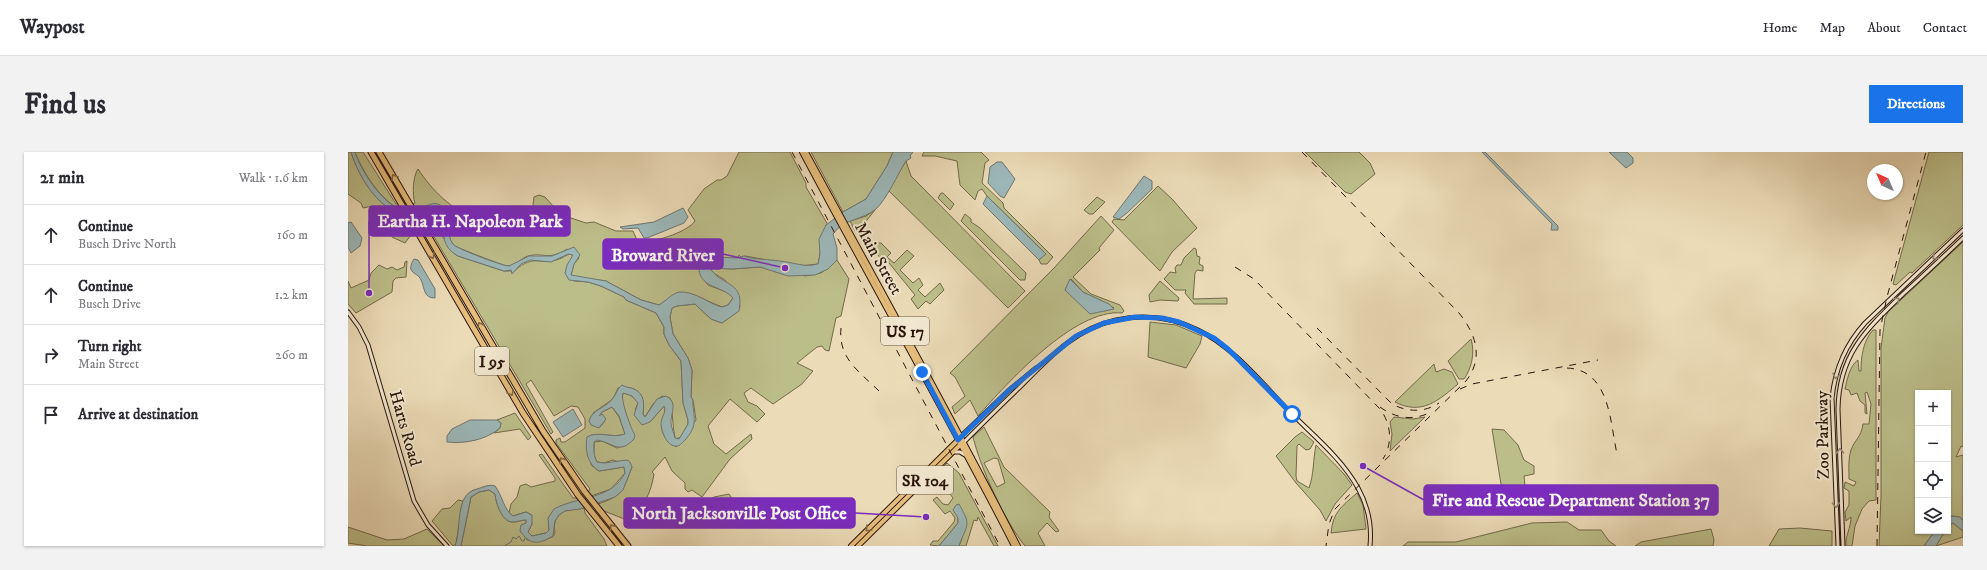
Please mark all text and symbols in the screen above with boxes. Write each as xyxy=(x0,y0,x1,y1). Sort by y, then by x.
text: Waypost xyxy=(20,16,84,39)
text: Home xyxy=(1763,19,1797,37)
text: Map xyxy=(1819,19,1845,37)
text: About xyxy=(1867,19,1901,37)
text: Contact xyxy=(1923,19,1967,37)
button: Directions xyxy=(1869,85,1963,123)
text: Find us xyxy=(24,87,106,122)
north arrow xyxy=(1867,164,1903,200)
text: 21 min xyxy=(40,167,84,189)
text: Walk · 1.6 km xyxy=(239,170,308,186)
one-way arrow xyxy=(391,173,398,181)
callout: Eartha H. Napoleon Park xyxy=(369,206,570,236)
text: Eartha H. Napoleon Park xyxy=(377,211,564,233)
text: Continue xyxy=(78,217,133,236)
street label: Main Street xyxy=(849,218,907,299)
icon: ahead xyxy=(40,224,62,246)
text: 160 m xyxy=(277,227,308,243)
text: Busch Drive North xyxy=(78,236,176,252)
callout: Broward River xyxy=(603,239,723,269)
text: Broward River xyxy=(611,245,715,267)
one-way arrow xyxy=(427,252,434,259)
one-way arrow xyxy=(1932,252,1939,259)
text: Continue xyxy=(78,277,133,296)
icon: ahead xyxy=(40,284,62,306)
text: 1.2 km xyxy=(275,287,308,303)
text: Busch Drive xyxy=(78,296,141,312)
one-way arrow xyxy=(1892,297,1900,305)
road number: US 17 xyxy=(881,317,929,345)
one-way arrow xyxy=(478,322,485,329)
text: Turn right xyxy=(78,337,141,356)
icon: right xyxy=(40,344,62,366)
text: 260 m xyxy=(275,347,308,363)
road number: I 95 xyxy=(475,347,509,375)
text: Main Street xyxy=(78,356,139,372)
route end xyxy=(913,363,931,381)
one-way arrow xyxy=(1833,372,1841,379)
street label: Harts Road xyxy=(384,388,426,469)
one-way arrow xyxy=(507,389,514,396)
street label: Zoo Parkway xyxy=(1811,389,1835,480)
map controls xyxy=(1915,390,1951,534)
button: + xyxy=(1915,390,1951,426)
icon: arrive xyxy=(40,404,62,426)
text: Arrive at destination xyxy=(78,405,198,424)
route start xyxy=(1283,405,1301,423)
button: − xyxy=(1915,426,1951,462)
one-way arrow xyxy=(1835,448,1844,454)
one-way arrow xyxy=(560,457,567,464)
button: locate xyxy=(1915,462,1951,498)
road number: SR 104 xyxy=(897,466,953,494)
callout: Fire and Rescue Department Station 37 xyxy=(1424,485,1718,515)
text: Fire and Rescue Department Station 37 xyxy=(1432,490,1710,512)
callout: North Jacksonville Post Office xyxy=(624,498,855,528)
button: layers xyxy=(1915,498,1951,534)
one-way arrow xyxy=(1832,502,1841,508)
text: North Jacksonville Post Office xyxy=(631,503,847,525)
one-way arrow xyxy=(865,524,873,532)
one-way arrow xyxy=(610,525,617,532)

